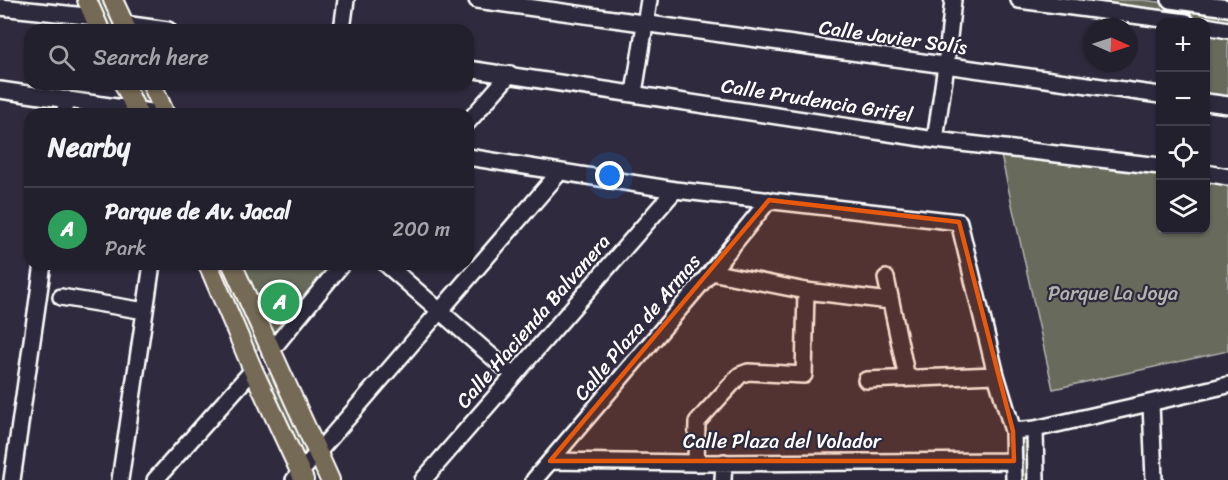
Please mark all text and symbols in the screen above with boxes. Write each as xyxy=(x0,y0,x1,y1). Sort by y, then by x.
street label: Calle Javier Solís xyxy=(817,10,970,65)
north arrow xyxy=(1084,18,1138,72)
map controls xyxy=(1156,18,1210,234)
button: + xyxy=(1156,18,1210,72)
search box xyxy=(24,24,474,90)
text: Search here xyxy=(93,38,209,77)
icon: search xyxy=(45,41,78,74)
street label: Calle Prudencia Grifel xyxy=(719,68,915,133)
button: − xyxy=(1156,72,1210,126)
text: Nearby xyxy=(48,124,130,170)
button: locate xyxy=(1156,126,1210,180)
your location xyxy=(595,161,624,190)
button: layers xyxy=(1156,180,1210,234)
text: Parque de Av. Jacal xyxy=(105,192,291,231)
text: A xyxy=(61,212,74,247)
text: 200 m xyxy=(393,212,450,247)
street label: Calle Hacienda Balvanera xyxy=(447,226,620,417)
text: Park xyxy=(105,231,146,266)
street label: Calle Plaza de Armas xyxy=(565,245,710,409)
park label: Parque La Joya xyxy=(1048,276,1178,311)
pin: A xyxy=(260,280,300,324)
street label: Calle Plaza del Volador xyxy=(683,424,882,459)

